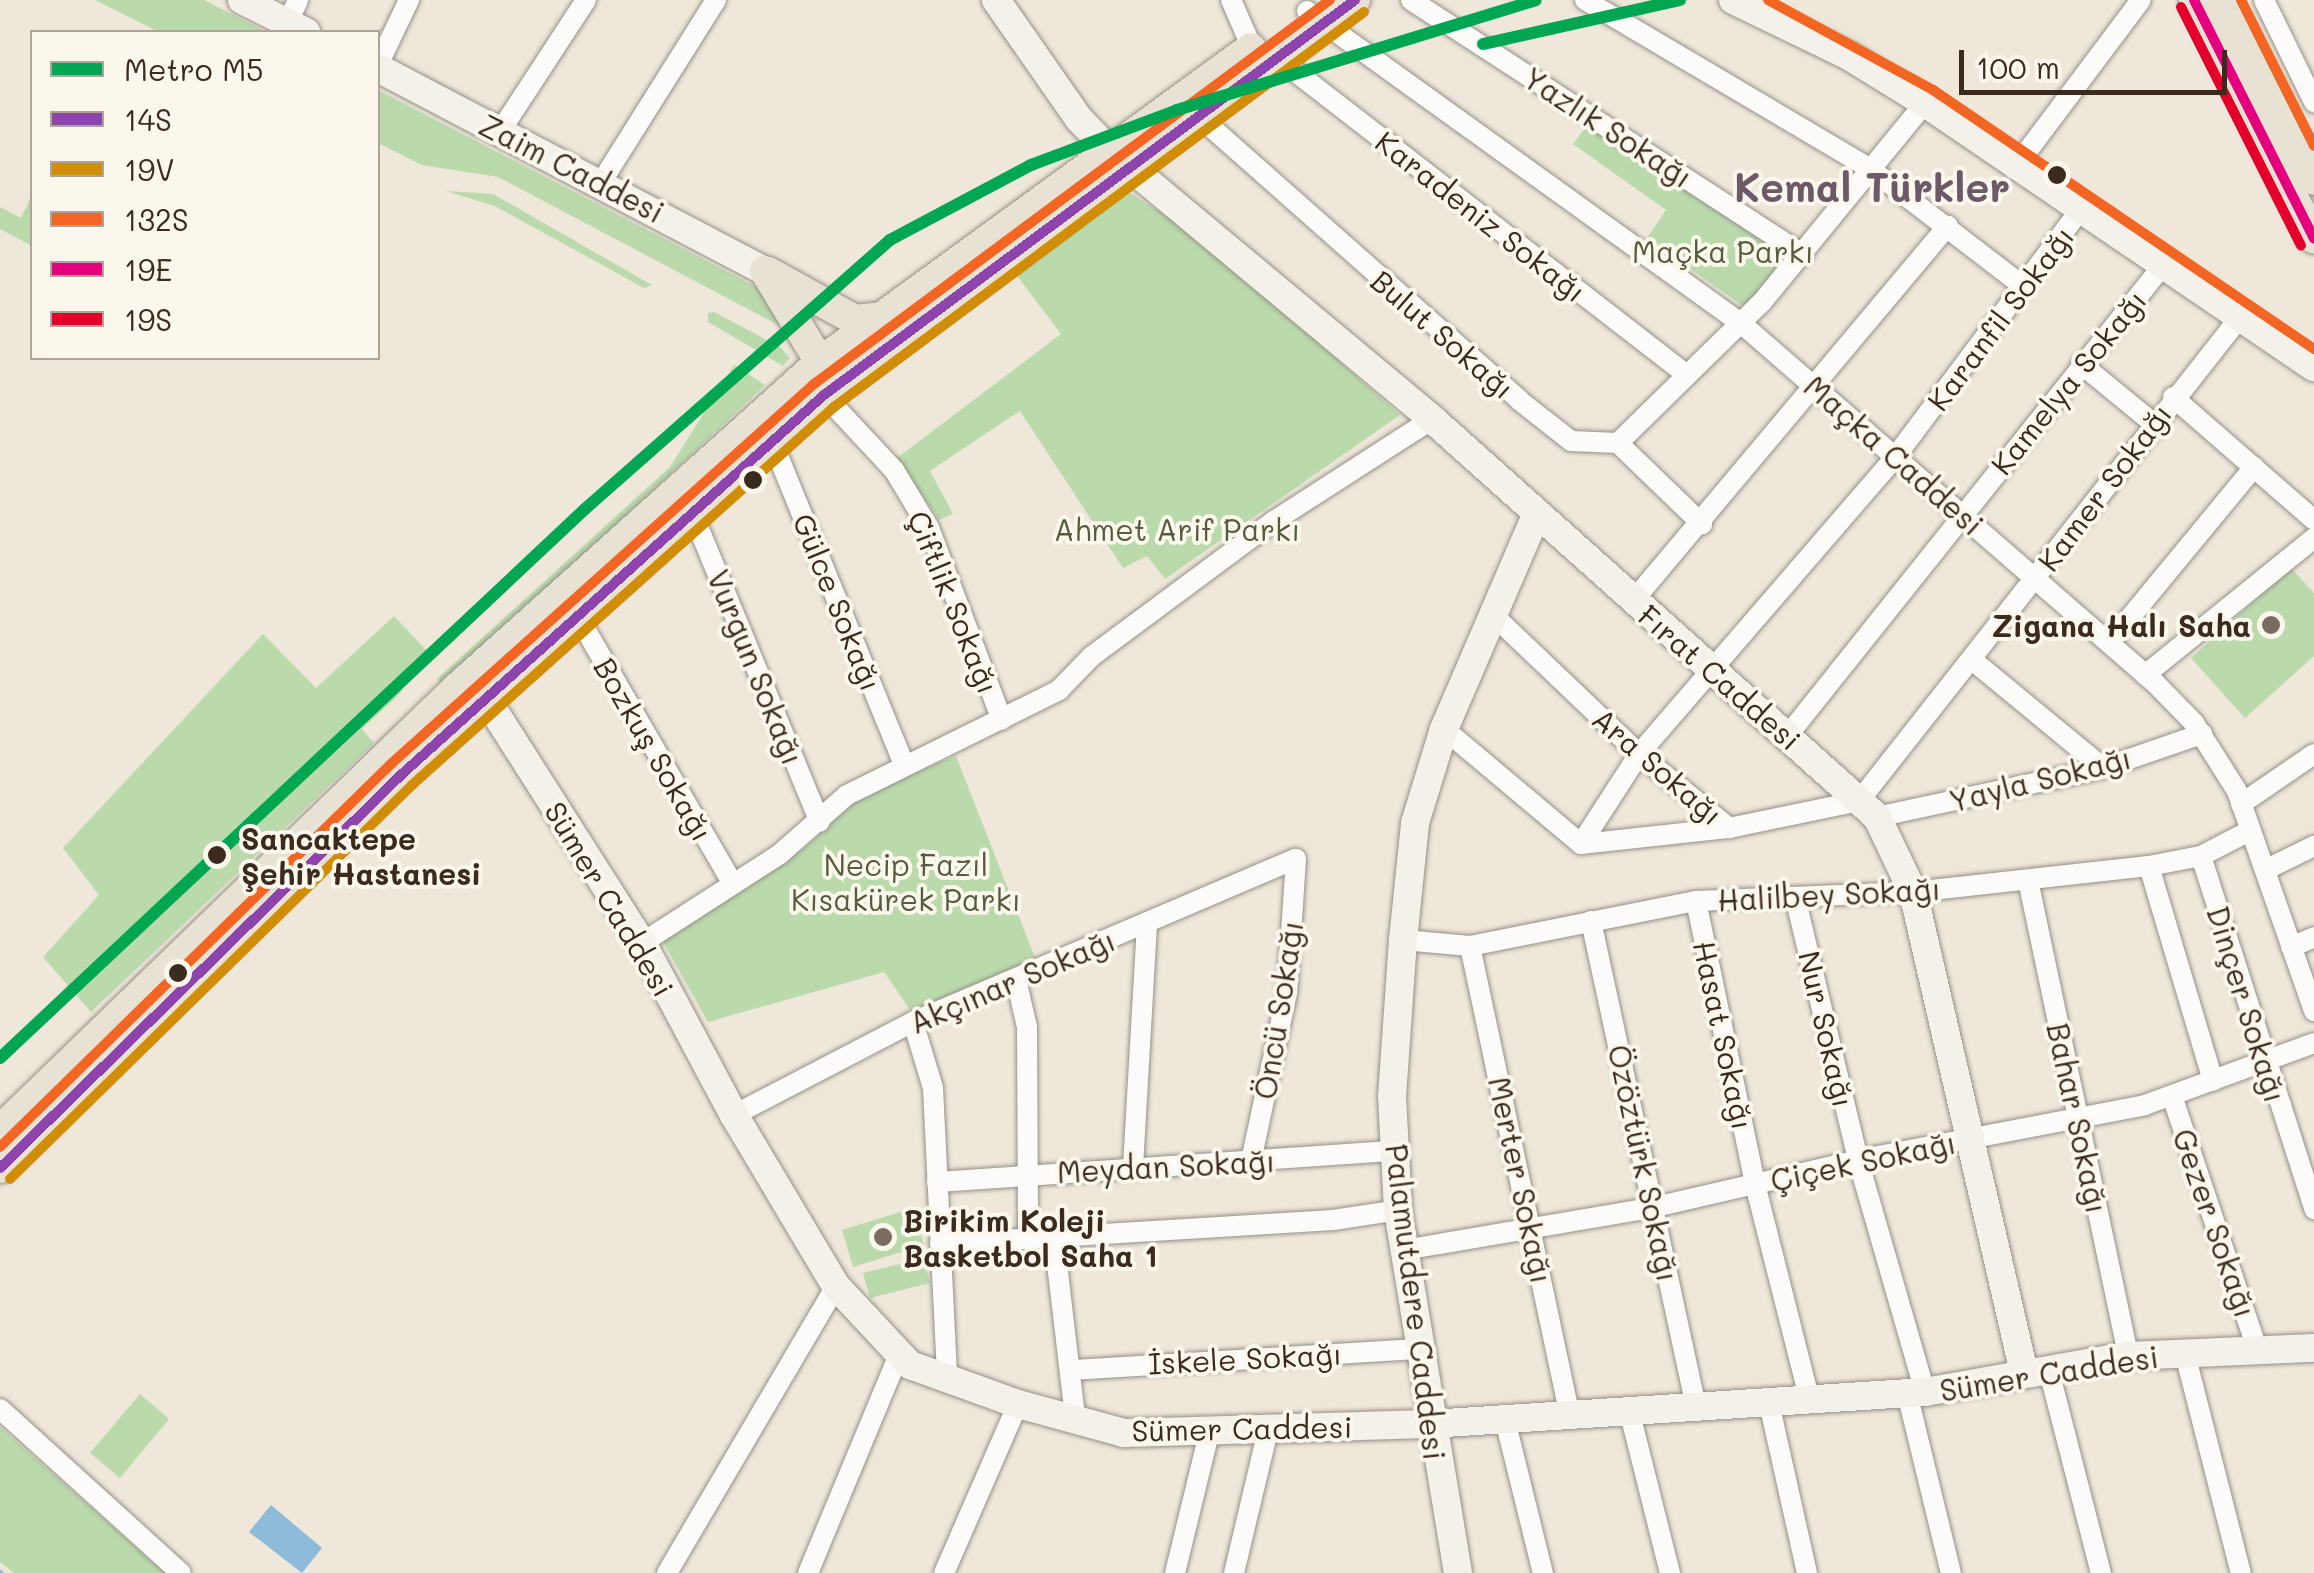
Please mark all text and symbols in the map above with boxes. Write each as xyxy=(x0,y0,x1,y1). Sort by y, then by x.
legend xyxy=(30,30,380,360)
scale bar xyxy=(1964,30,2232,92)
text: 100 m xyxy=(1976,47,2060,87)
text: Metro M5 xyxy=(124,49,264,89)
street label: Yazlık Sokağı xyxy=(1517,59,1699,195)
text: 14S xyxy=(124,99,172,139)
street label: Zaim Caddesi xyxy=(474,106,670,230)
street label: Karadeniz Sokağı xyxy=(1369,123,1593,309)
text: 19V xyxy=(124,149,174,189)
district label: Kemal Türkler xyxy=(1734,162,2010,210)
unlabelled marker xyxy=(2047,165,2067,185)
text: 132S xyxy=(124,199,189,239)
street label: Karanfil Sokağı xyxy=(1919,219,2081,417)
park label: Maçka Parkı xyxy=(1632,233,1814,269)
text: 19E xyxy=(124,249,172,289)
street label: Bulut Sokağı xyxy=(1364,262,1522,406)
street label: Kamelya Sokağı xyxy=(1983,282,2153,482)
text: 19S xyxy=(124,299,172,339)
street label: Maçka Caddesi xyxy=(1797,368,1991,542)
street label: Kamer Sokağı xyxy=(2029,396,2179,578)
unlabelled marker xyxy=(743,470,763,490)
street label: Çiftlik Sokağı xyxy=(901,505,1007,699)
street label: Gülce Sokağı xyxy=(786,508,890,696)
park label: Ahmet Arif Parkı xyxy=(1054,511,1300,547)
street label: Vurgun Sokağı xyxy=(701,564,811,770)
street label: Fırat Caddesi xyxy=(1632,597,1808,757)
place label: Zigana Halı Saha xyxy=(1992,607,2251,643)
marker: Zigana Halı Saha xyxy=(2260,614,2282,636)
street label: Bozkuş Sokağı xyxy=(587,651,721,847)
street label: Ara Sokağı xyxy=(1586,700,1730,832)
street label: Yayla Sokağı xyxy=(1945,739,2135,819)
street label: Sümer Caddesi xyxy=(538,795,682,1003)
place label: Sancaktepe Şehir Hastanesi xyxy=(241,820,481,890)
marker: Sancaktepe Şehir Hastanesi xyxy=(202,840,232,870)
park label: Necip Fazıl Kısakürek Parkı xyxy=(791,846,1021,916)
street label: Halilbey Sokağı xyxy=(1717,870,1941,918)
street label: Dinçer Sokağı xyxy=(2200,901,2294,1107)
street label: Öncü Sokağı xyxy=(1246,918,1310,1102)
street label: Akçınar Sokağı xyxy=(904,921,1120,1041)
street label: Hasat Sokağı xyxy=(1686,937,1762,1133)
street label: Nur Sokağı xyxy=(1792,947,1862,1111)
unlabelled marker xyxy=(168,963,188,983)
street label: Bahar Sokağı xyxy=(2040,1020,2116,1216)
street label: Özöztürk Sokağı xyxy=(1601,1041,1687,1285)
street label: Merter Sokağı xyxy=(1482,1074,1560,1286)
street label: Çiçek Sokağı xyxy=(1767,1124,1959,1198)
street label: Gezer Sokağı xyxy=(2166,1124,2264,1322)
street label: Meydan Sokağı xyxy=(1056,1142,1276,1190)
street label: Palamutdere Caddesi xyxy=(1379,1142,1453,1462)
place label: Birikim Koleji Basketbol Saha 1 xyxy=(903,1202,1157,1272)
marker: Birikim Koleji Basketbol Saha 1 xyxy=(872,1226,894,1248)
street label: İskele Sokağı xyxy=(1147,1335,1343,1381)
street label: Sümer Caddesi xyxy=(1937,1338,2161,1408)
street label: Sümer Caddesi xyxy=(1131,1408,1353,1448)

